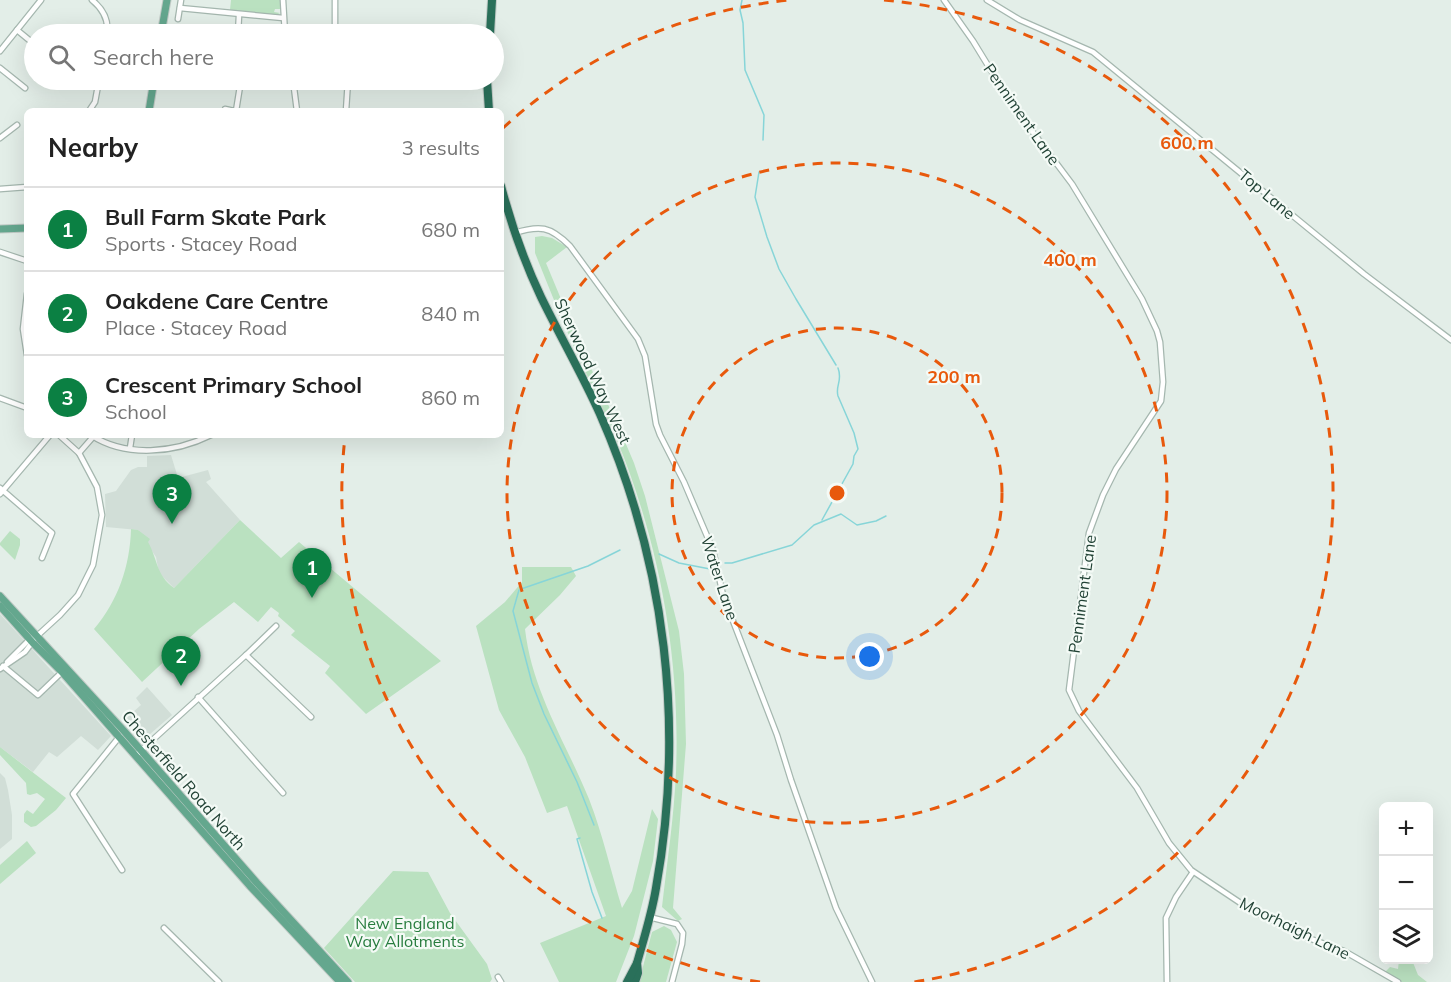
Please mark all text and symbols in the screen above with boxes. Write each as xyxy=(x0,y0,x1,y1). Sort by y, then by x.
search box xyxy=(24,24,504,90)
icon: search xyxy=(45,41,78,74)
text: Search here xyxy=(93,43,214,71)
street label: Penniment Lane xyxy=(979,59,1065,169)
text: Nearby xyxy=(48,131,138,164)
text: 600 m xyxy=(1160,131,1214,154)
text: 3 results xyxy=(402,135,480,160)
street label: Top Lane xyxy=(1235,165,1299,223)
text: Bull Farm Skate Park xyxy=(105,203,326,231)
text: 1 xyxy=(62,217,74,242)
text: 680 m xyxy=(421,217,480,242)
text: Sports · Stacey Road xyxy=(105,231,297,256)
text: 400 m xyxy=(1043,248,1097,271)
text: Oakdene Care Centre xyxy=(105,287,328,315)
street label: Sherwood Way West xyxy=(550,295,636,447)
text: 2 xyxy=(62,301,74,326)
text: 840 m xyxy=(421,301,480,326)
text: Place · Stacey Road xyxy=(105,315,287,340)
text: 200 m xyxy=(927,365,981,388)
text: Crescent Primary School xyxy=(105,371,362,399)
text: 3 xyxy=(62,385,74,410)
text: 860 m xyxy=(421,385,480,410)
text: School xyxy=(105,399,167,424)
pin: 3 xyxy=(152,474,192,524)
centre of rings xyxy=(827,483,847,503)
street label: Water Lane xyxy=(697,533,743,623)
street label: Penniment Lane xyxy=(1064,533,1100,655)
pin: 1 xyxy=(292,548,332,598)
pin: 2 xyxy=(162,636,201,686)
your location xyxy=(855,642,884,671)
street label: Chesterfield Road North xyxy=(118,706,250,854)
map controls xyxy=(1379,802,1433,964)
button: + xyxy=(1379,802,1433,856)
button: − xyxy=(1379,856,1433,910)
street label: Moorhaigh Lane xyxy=(1237,893,1353,963)
button: layers xyxy=(1379,910,1433,964)
park label: New England Way Allotments xyxy=(346,913,464,951)

